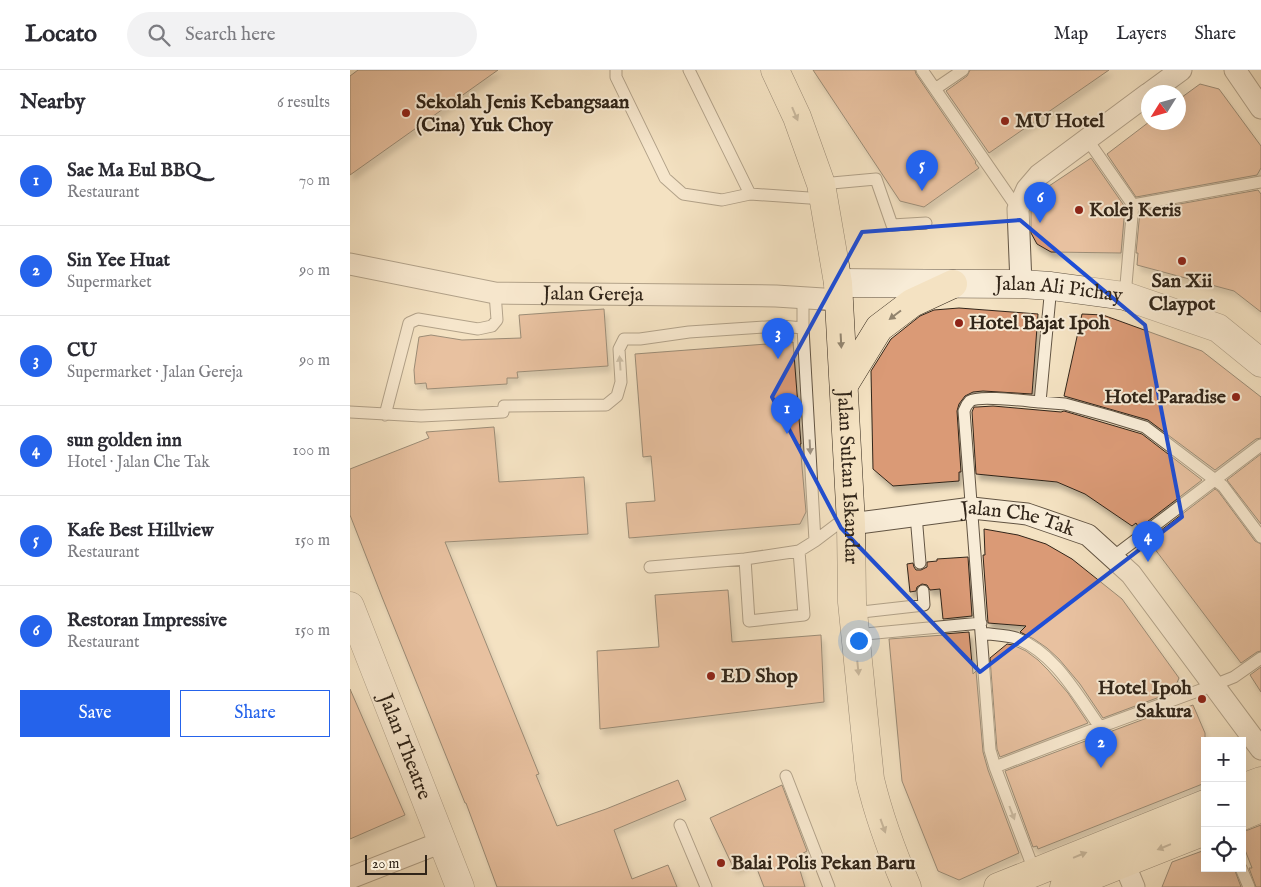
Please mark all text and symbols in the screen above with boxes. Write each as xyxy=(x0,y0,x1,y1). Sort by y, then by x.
search box xyxy=(127,12,477,57)
text: Locato xyxy=(25,19,97,50)
icon: search xyxy=(145,21,173,49)
text: Search here xyxy=(185,23,276,47)
text: Map xyxy=(1054,23,1088,46)
text: Layers xyxy=(1116,23,1167,46)
text: Share xyxy=(1195,23,1236,46)
north arrow xyxy=(1141,85,1186,130)
text: Nearby xyxy=(20,89,85,116)
place label: Sekolah Jenis Kebangsaan (Cina) Yuk Choy xyxy=(416,90,630,138)
text: 6 results xyxy=(277,93,330,113)
marker: Sekolah Jenis Kebangsaan (Cina) Yuk Choy xyxy=(400,107,412,119)
one-way arrow xyxy=(792,107,800,121)
place label: MU Hotel xyxy=(1015,109,1105,134)
marker: MU Hotel xyxy=(999,115,1011,127)
pin: 5 xyxy=(906,150,938,191)
text: Sae Ma Eul BBQ xyxy=(67,159,201,183)
text: 1 xyxy=(33,171,39,191)
text: 70 m xyxy=(299,171,330,191)
pin: 6 xyxy=(1024,182,1056,223)
text: Restaurant xyxy=(67,183,140,203)
place label: Kolej Keris xyxy=(1089,198,1181,223)
marker: Kolej Keris xyxy=(1073,204,1085,216)
text: Sin Yee Huat xyxy=(67,249,170,273)
marker: San Xii Claypot xyxy=(1176,255,1188,267)
text: 2 xyxy=(32,261,40,281)
text: 90 m xyxy=(299,261,330,281)
place label: San Xii Claypot xyxy=(1149,269,1215,317)
street label: Jalan Ali Pichay xyxy=(993,271,1124,308)
text: Supermarket xyxy=(67,273,152,293)
street label: Jalan Gereja xyxy=(541,281,644,307)
one-way arrow xyxy=(888,310,902,320)
place label: Hotel Bajat Ipoh xyxy=(969,311,1110,336)
marker: Hotel Bajat Ipoh xyxy=(953,317,965,329)
pin: 3 xyxy=(762,318,794,359)
one-way arrow xyxy=(838,333,846,349)
text: CU xyxy=(67,339,97,363)
text: 3 xyxy=(33,351,39,371)
text: 90 m xyxy=(299,351,330,371)
one-way arrow xyxy=(615,354,623,370)
text: Supermarket · Jalan Gereja xyxy=(67,363,243,383)
place label: Hotel Paradise xyxy=(1104,385,1227,410)
street label: Jalan Sultan Iskandar xyxy=(831,387,864,565)
marker: Hotel Paradise xyxy=(1230,391,1242,403)
pin: 1 xyxy=(771,393,803,434)
text: sun golden inn xyxy=(67,429,182,453)
one-way arrow xyxy=(807,439,815,455)
text: 4 xyxy=(32,441,40,461)
text: 100 m xyxy=(293,441,330,461)
text: Hotel · Jalan Che Tak xyxy=(67,453,210,473)
street label: Jalan Che Tak xyxy=(957,495,1078,542)
text: Kafe Best Hillview xyxy=(67,519,214,543)
pin: 4 xyxy=(1132,521,1164,562)
text: 5 xyxy=(33,531,39,551)
text: 150 m xyxy=(295,531,330,551)
text: Restaurant xyxy=(67,543,140,563)
text: Restoran Impressive xyxy=(67,609,227,633)
text: 6 xyxy=(33,621,39,641)
text: 150 m xyxy=(295,621,330,641)
your location xyxy=(846,628,872,654)
text: Restaurant xyxy=(67,633,140,653)
one-way arrow xyxy=(855,660,863,676)
place label: ED Shop xyxy=(721,664,798,689)
marker: ED Shop xyxy=(705,670,717,682)
place label: Hotel Ipoh Sakura xyxy=(1098,676,1192,724)
street label: Jalan Theatre xyxy=(372,688,437,803)
button: Save xyxy=(20,690,170,737)
button: Share xyxy=(180,690,330,737)
marker: Hotel Ipoh Sakura xyxy=(1196,693,1208,705)
pin: 2 xyxy=(1085,727,1117,768)
map controls xyxy=(1201,737,1246,872)
button: + xyxy=(1201,737,1246,782)
button: − xyxy=(1201,782,1246,827)
one-way arrow xyxy=(1008,806,1016,821)
one-way arrow xyxy=(880,819,887,834)
button: locate xyxy=(1201,827,1246,872)
one-way arrow xyxy=(1157,844,1172,851)
one-way arrow xyxy=(1073,850,1087,858)
place label: Balai Polis Pekan Baru xyxy=(731,851,916,876)
scale bar xyxy=(365,852,428,875)
text: 20 m xyxy=(372,855,399,873)
marker: Balai Polis Pekan Baru xyxy=(715,857,727,869)

